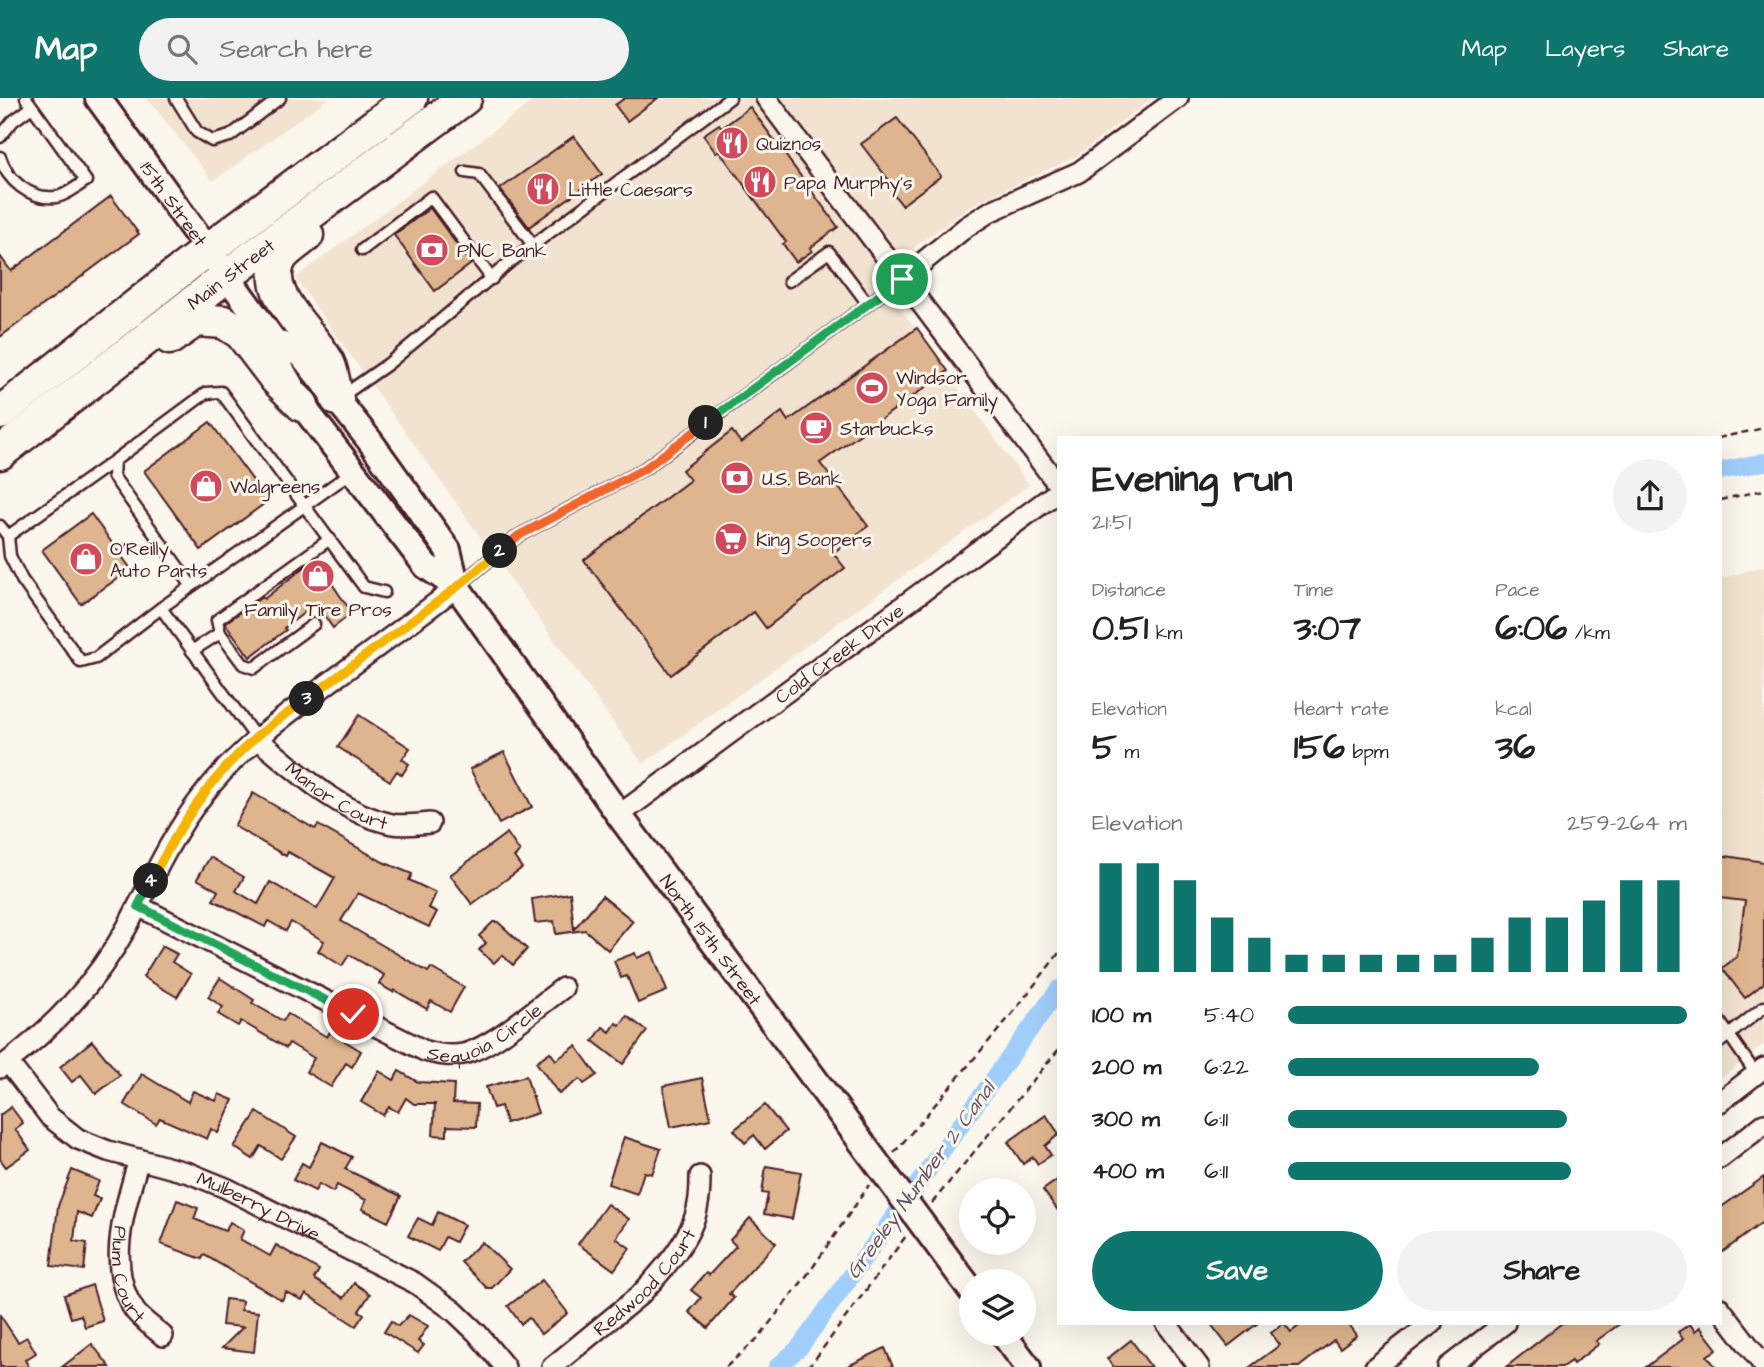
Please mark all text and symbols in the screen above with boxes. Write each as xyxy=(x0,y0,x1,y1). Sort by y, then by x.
search box xyxy=(139,18,629,81)
text: Map xyxy=(35,26,97,72)
icon: search xyxy=(163,30,201,68)
text: Search here xyxy=(219,31,373,67)
text: Map xyxy=(1462,32,1507,66)
text: Layers xyxy=(1545,32,1625,66)
text: Share xyxy=(1663,32,1729,66)
restaurant icon: Quiznos xyxy=(713,124,751,162)
place label: Quiznos xyxy=(756,131,821,158)
street label: 15th Street xyxy=(133,156,213,253)
restaurant icon: Papa Murphy's xyxy=(741,163,779,201)
restaurant icon: Little Caesars xyxy=(524,170,562,208)
place label: Papa Murphy's xyxy=(784,170,913,198)
place label: Little Caesars xyxy=(568,177,693,204)
bank icon: PNC Bank xyxy=(413,231,451,269)
street label: Main Street xyxy=(182,232,281,317)
place label: PNC Bank xyxy=(457,238,547,265)
pin xyxy=(872,249,932,309)
icon: arrive xyxy=(883,260,921,298)
place label: Windsor Yoga Family xyxy=(896,365,998,415)
sports icon: Windsor Yoga Family xyxy=(853,369,891,407)
pin: 1 xyxy=(688,406,724,440)
text: 1 xyxy=(704,409,707,436)
cafe icon: Starbucks xyxy=(797,409,835,447)
place label: Starbucks xyxy=(840,416,934,443)
text: Evening run xyxy=(1092,454,1293,506)
bank icon: U.S. Bank xyxy=(718,459,756,497)
button: share xyxy=(1613,459,1687,533)
place label: U.S. Bank xyxy=(762,466,843,493)
shop icon: Walgreens xyxy=(187,467,225,505)
place label: Walgreens xyxy=(230,474,320,502)
text: 21:51 xyxy=(1092,506,1131,538)
supermarket icon: King Soopers xyxy=(712,520,750,558)
place label: King Soopers xyxy=(756,527,872,555)
pin: 2 xyxy=(482,533,518,568)
place label: O'Reilly Auto Parts xyxy=(110,536,207,585)
text: 2 xyxy=(494,537,505,564)
shop icon: O'Reilly Auto Parts xyxy=(67,540,105,578)
shop icon: Family Tire Pros xyxy=(299,557,337,595)
text: Distance xyxy=(1092,577,1166,604)
text: Time xyxy=(1294,577,1333,604)
text: Pace xyxy=(1495,577,1539,604)
place label: Family Tire Pros xyxy=(244,597,392,625)
street label: Cold Creek Drive xyxy=(770,598,910,711)
text: 0.51 xyxy=(1092,604,1148,653)
text: 3:07 xyxy=(1294,604,1361,653)
text: 6:06 xyxy=(1495,604,1567,653)
text: km xyxy=(1148,620,1182,647)
text: /km xyxy=(1567,620,1610,647)
pin: 3 xyxy=(290,682,324,716)
text: 3 xyxy=(302,685,311,712)
text: Elevation xyxy=(1092,696,1167,723)
text: Heart rate xyxy=(1294,696,1389,723)
text: kcal xyxy=(1495,696,1532,723)
text: 5 xyxy=(1092,723,1117,772)
text: 156 xyxy=(1294,723,1345,772)
text: 36 xyxy=(1495,723,1535,772)
text: m xyxy=(1117,739,1139,766)
text: bpm xyxy=(1345,739,1389,766)
street label: Manor Court xyxy=(279,756,391,838)
text: Elevation xyxy=(1092,807,1183,839)
text: 259–264 m xyxy=(1567,807,1687,839)
pin: 4 xyxy=(134,864,168,898)
text: 4 xyxy=(144,867,157,894)
street label: North 15th Street xyxy=(652,869,768,1012)
pin xyxy=(323,984,383,1044)
icon: check xyxy=(334,995,372,1033)
street label: Sequoia Circle xyxy=(425,997,548,1070)
text: 100 m xyxy=(1092,999,1151,1031)
text: 5:40 xyxy=(1204,999,1254,1031)
text: 200 m xyxy=(1092,1051,1161,1083)
text: 6:22 xyxy=(1204,1051,1249,1083)
water label: Greeley Number 2 Canal xyxy=(839,1074,1004,1285)
text: 300 m xyxy=(1092,1103,1160,1135)
text: 6:11 xyxy=(1204,1103,1228,1135)
text: 400 m xyxy=(1092,1155,1164,1187)
text: 6:11 xyxy=(1204,1155,1228,1187)
street label: Mulberry Drive xyxy=(192,1166,324,1248)
map controls xyxy=(959,1178,1036,1346)
button: locate xyxy=(959,1178,1036,1255)
street label: Plum Court xyxy=(104,1224,151,1330)
street label: Redwood Court xyxy=(588,1224,703,1343)
button: Save xyxy=(1092,1231,1383,1311)
button: Share xyxy=(1397,1231,1687,1311)
button: layers xyxy=(959,1269,1036,1346)

